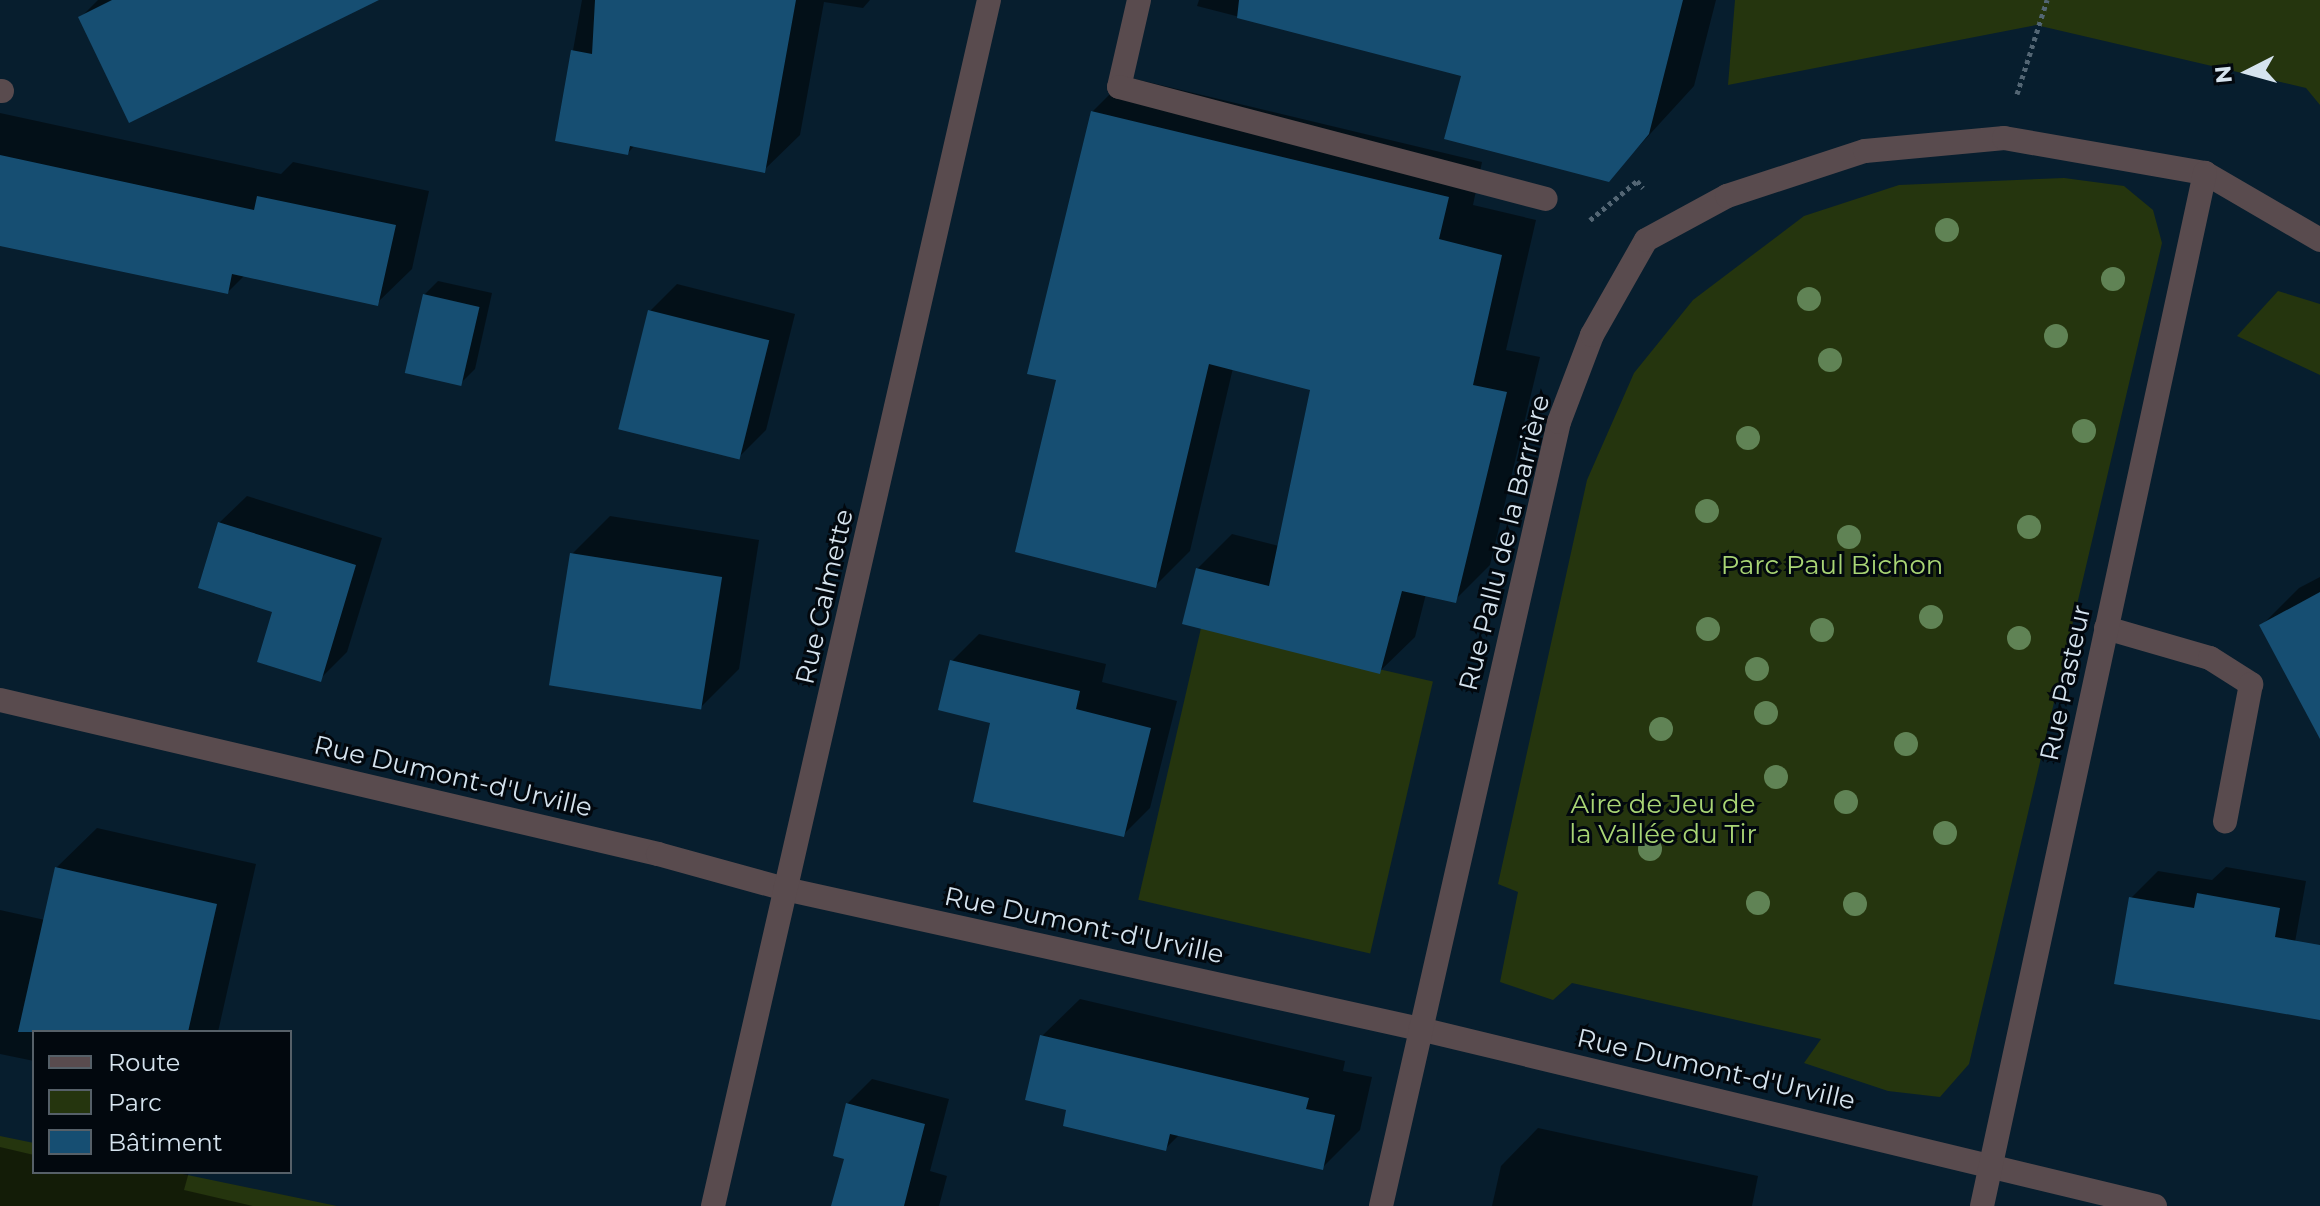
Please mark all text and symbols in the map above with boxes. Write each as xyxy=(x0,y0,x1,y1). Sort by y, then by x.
north arrow xyxy=(2208,32,2288,112)
text: N xyxy=(2209,64,2238,85)
street label: Rue Pallu de la Barrière xyxy=(1453,392,1557,694)
street label: Rue Calmette xyxy=(790,506,860,688)
park label: Parc Paul Bichon xyxy=(1721,550,1943,582)
street label: Rue Pasteur xyxy=(2034,602,2098,764)
street label: Rue Dumont-d'Urville xyxy=(311,730,595,824)
park label: Aire de Jeu de la Vallée du Tir xyxy=(1569,789,1757,850)
street label: Rue Dumont-d'Urville xyxy=(941,881,1227,971)
street label: Rue Dumont-d'Urville xyxy=(1574,1023,1858,1117)
legend xyxy=(32,1030,292,1174)
text: Route xyxy=(108,1048,180,1077)
text: Parc xyxy=(108,1088,162,1117)
text: Bâtiment xyxy=(108,1128,222,1157)

